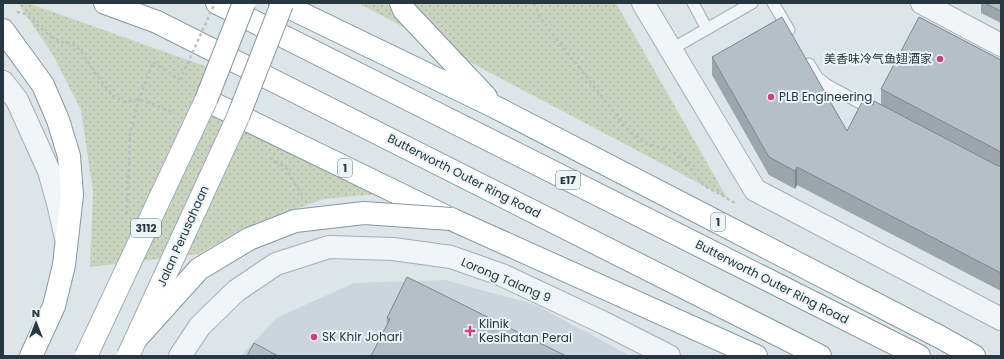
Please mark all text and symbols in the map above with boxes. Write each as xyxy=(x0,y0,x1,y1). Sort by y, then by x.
place label: 美香味冷气鱼翅酒家 xyxy=(824,50,932,67)
marker: 美香味冷气鱼翅酒家 xyxy=(935,54,945,64)
place label: PLB Engineering xyxy=(779,88,872,105)
marker: PLB Engineering xyxy=(766,92,776,102)
street label: Butterworth Outer Ring Road xyxy=(385,129,544,222)
road number: 1 xyxy=(338,159,352,177)
road number: E17 xyxy=(556,171,580,189)
street label: Jalan Perusahaan xyxy=(153,183,212,289)
road number: 1 xyxy=(711,213,725,231)
road number: 3112 xyxy=(131,219,161,237)
street label: Butterworth Outer Ring Road xyxy=(693,235,852,328)
street label: Lorong Talang 9 xyxy=(459,253,554,306)
north arrow xyxy=(16,303,56,343)
text: N xyxy=(32,305,40,321)
place label: Klinik Kesihatan Perai xyxy=(479,315,572,346)
marker: Klinik Kesihatan Perai xyxy=(464,325,476,337)
place label: SK Khir Johari xyxy=(322,328,402,345)
marker: SK Khir Johari xyxy=(309,332,319,342)

